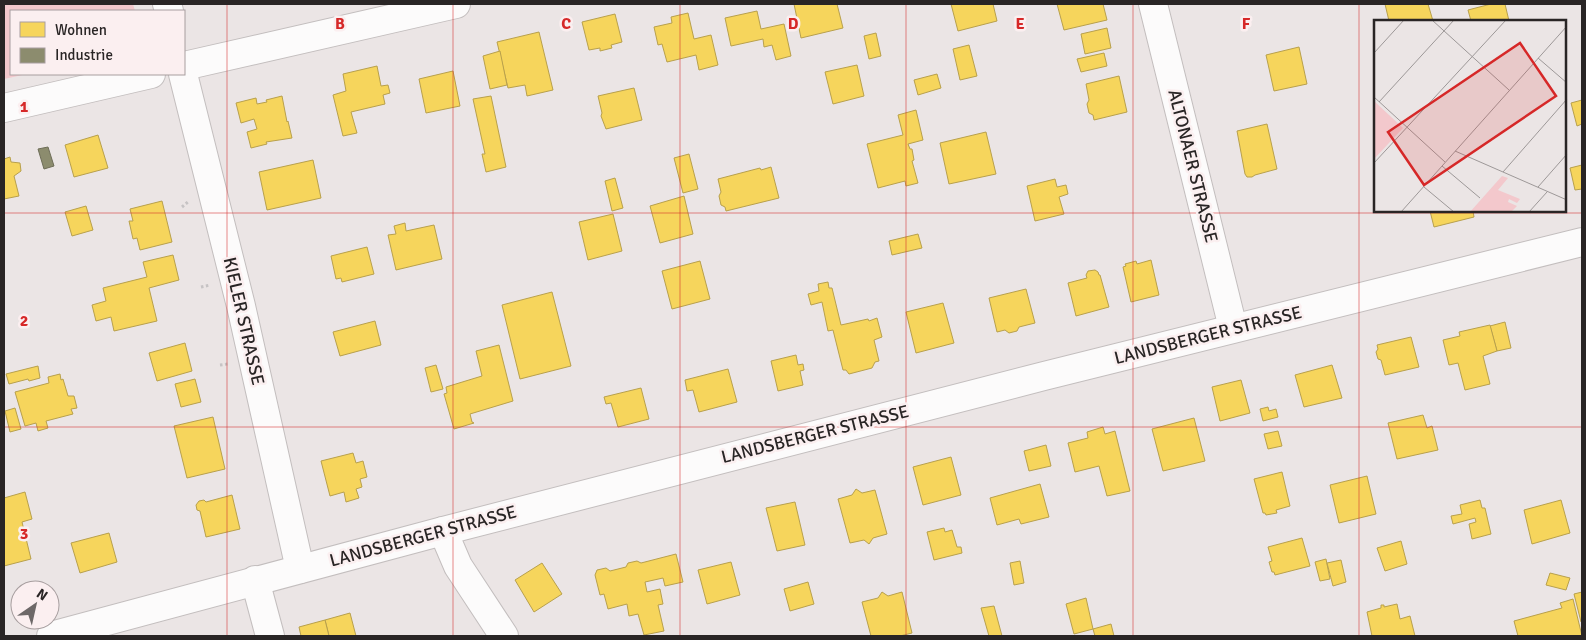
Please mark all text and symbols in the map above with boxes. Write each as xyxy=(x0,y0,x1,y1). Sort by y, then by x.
legend xyxy=(10,10,185,75)
text: B xyxy=(335,14,345,34)
text: C xyxy=(561,14,571,34)
text: D xyxy=(788,14,799,34)
text: E xyxy=(1015,14,1025,34)
text: F xyxy=(1242,14,1251,34)
inset map xyxy=(1374,20,1566,212)
text: Wohnen xyxy=(55,21,107,39)
text: Industrie xyxy=(55,46,113,64)
street label: ALTONAER STRASSE xyxy=(1163,87,1223,245)
text: 1 xyxy=(20,97,29,117)
street label: KIELER STRASSE xyxy=(219,255,269,387)
street label: LANDSBERGER STRASSE xyxy=(1112,301,1304,369)
text: 2 xyxy=(20,311,28,331)
street label: LANDSBERGER STRASSE xyxy=(719,400,911,468)
street label: LANDSBERGER STRASSE xyxy=(327,500,519,572)
text: 3 xyxy=(20,524,28,544)
north arrow xyxy=(10,580,60,630)
text: N xyxy=(33,585,51,604)

